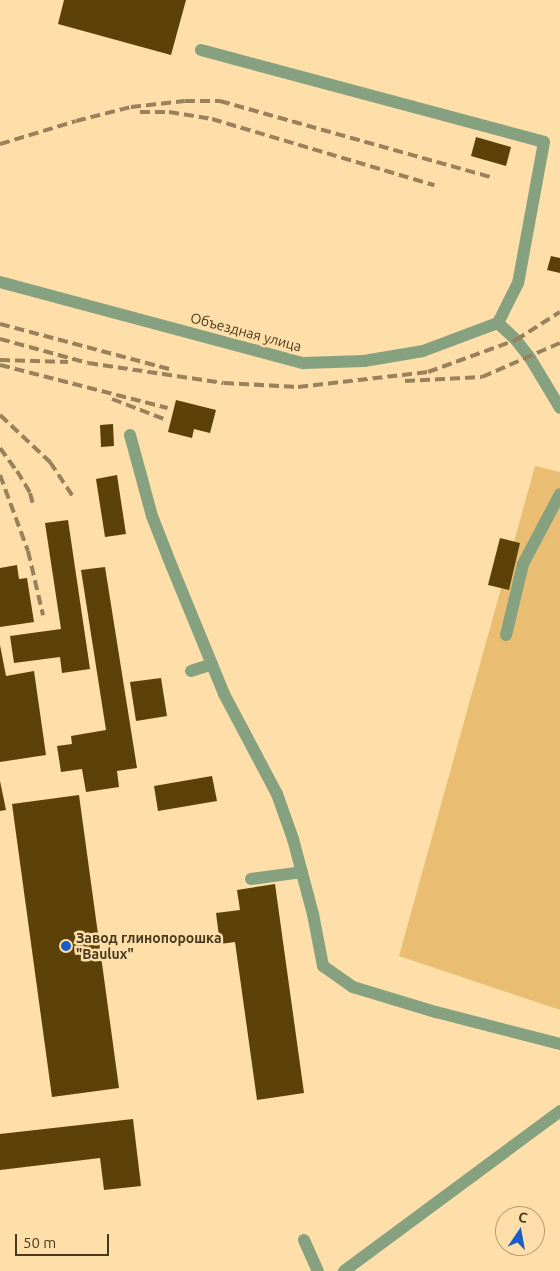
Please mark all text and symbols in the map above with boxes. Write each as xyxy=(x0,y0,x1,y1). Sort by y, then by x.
street label: Объездная улица xyxy=(189,309,303,355)
place label: Завод глинопорошка "Baulux" xyxy=(76,930,222,962)
marker: Завод глинопорошка "Baulux" xyxy=(60,940,72,952)
north arrow xyxy=(495,1206,545,1256)
text: С xyxy=(517,1209,529,1226)
scale bar xyxy=(18,1224,111,1256)
text: 50 m xyxy=(23,1234,56,1251)

